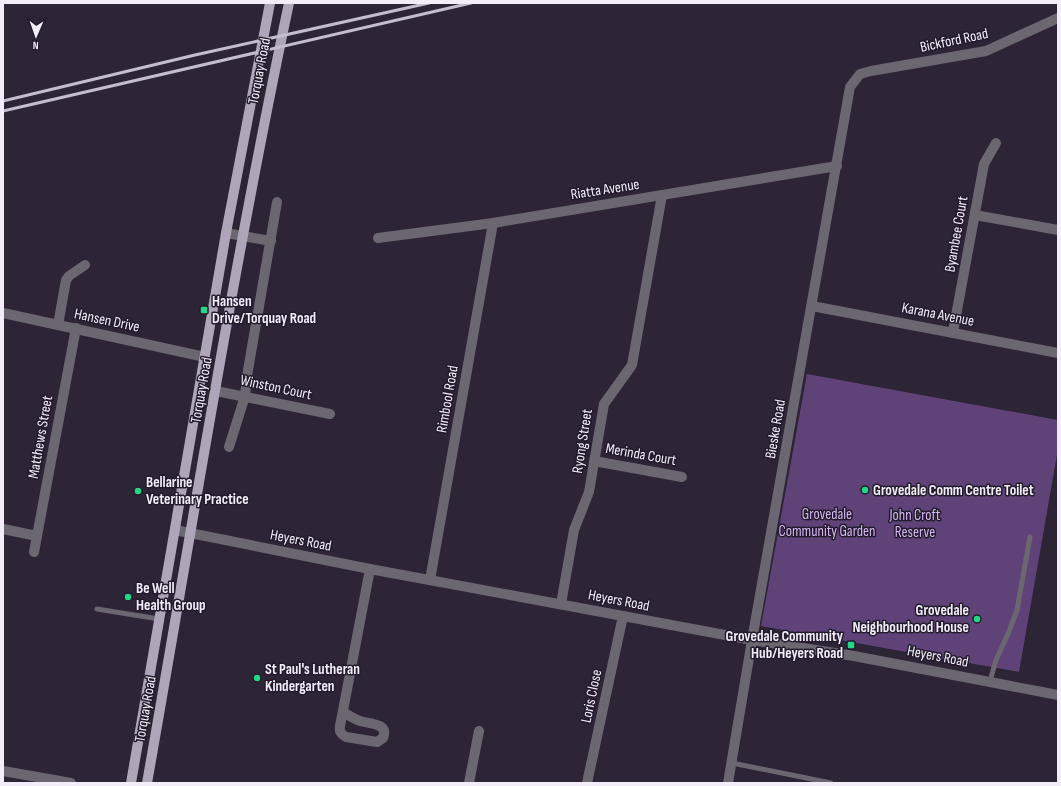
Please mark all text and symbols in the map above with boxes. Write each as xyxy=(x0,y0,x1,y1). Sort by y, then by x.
north arrow xyxy=(16,16,56,56)
street label: Bickford Road xyxy=(918,24,990,57)
street label: Torquay Road xyxy=(244,37,275,106)
text: N xyxy=(32,39,39,52)
street label: Riatta Avenue xyxy=(569,175,641,204)
street label: Byambee Court xyxy=(940,194,973,274)
place label: Hansen Drive/Torquay Road xyxy=(212,292,316,328)
street label: Karana Avenue xyxy=(900,298,976,331)
street label: Hansen Drive xyxy=(73,304,141,337)
marker: Hansen Drive/Torquay Road xyxy=(199,305,209,315)
street label: Torquay Road xyxy=(186,356,217,425)
street label: Rimbool Road xyxy=(432,364,463,434)
street label: Winston Court xyxy=(238,371,314,404)
street label: Matthews Street xyxy=(24,394,57,480)
street label: Bieske Road xyxy=(761,398,790,460)
street label: Ryong Street xyxy=(568,407,597,475)
street label: Merinda Court xyxy=(604,439,678,470)
place label: Bellarine Veterinary Practice xyxy=(146,473,249,509)
place label: Grovedale Comm Centre Toilet xyxy=(873,481,1034,500)
marker: Grovedale Comm Centre Toilet xyxy=(860,485,870,495)
marker: Bellarine Veterinary Practice xyxy=(133,486,143,496)
park label: Grovedale Community Garden xyxy=(779,505,875,541)
park label: John Croft Reserve xyxy=(889,506,941,542)
street label: Heyers Road xyxy=(269,525,333,556)
place label: Be Well Health Group xyxy=(136,579,205,615)
street label: Heyers Road xyxy=(587,585,651,616)
marker: Be Well Health Group xyxy=(123,592,133,602)
place label: Grovedale Neighbourhood House xyxy=(852,601,969,637)
marker: Grovedale Neighbourhood House xyxy=(972,614,982,624)
place label: Grovedale Community Hub/Heyers Road xyxy=(726,627,844,663)
marker: Grovedale Community Hub/Heyers Road xyxy=(846,640,856,650)
street label: Heyers Road xyxy=(906,641,970,672)
place label: St Paul's Lutheran Kindergarten xyxy=(265,660,360,696)
street label: Loris Close xyxy=(577,668,606,725)
marker: St Paul's Lutheran Kindergarten xyxy=(252,673,262,683)
street label: Torquay Road xyxy=(130,675,161,744)

